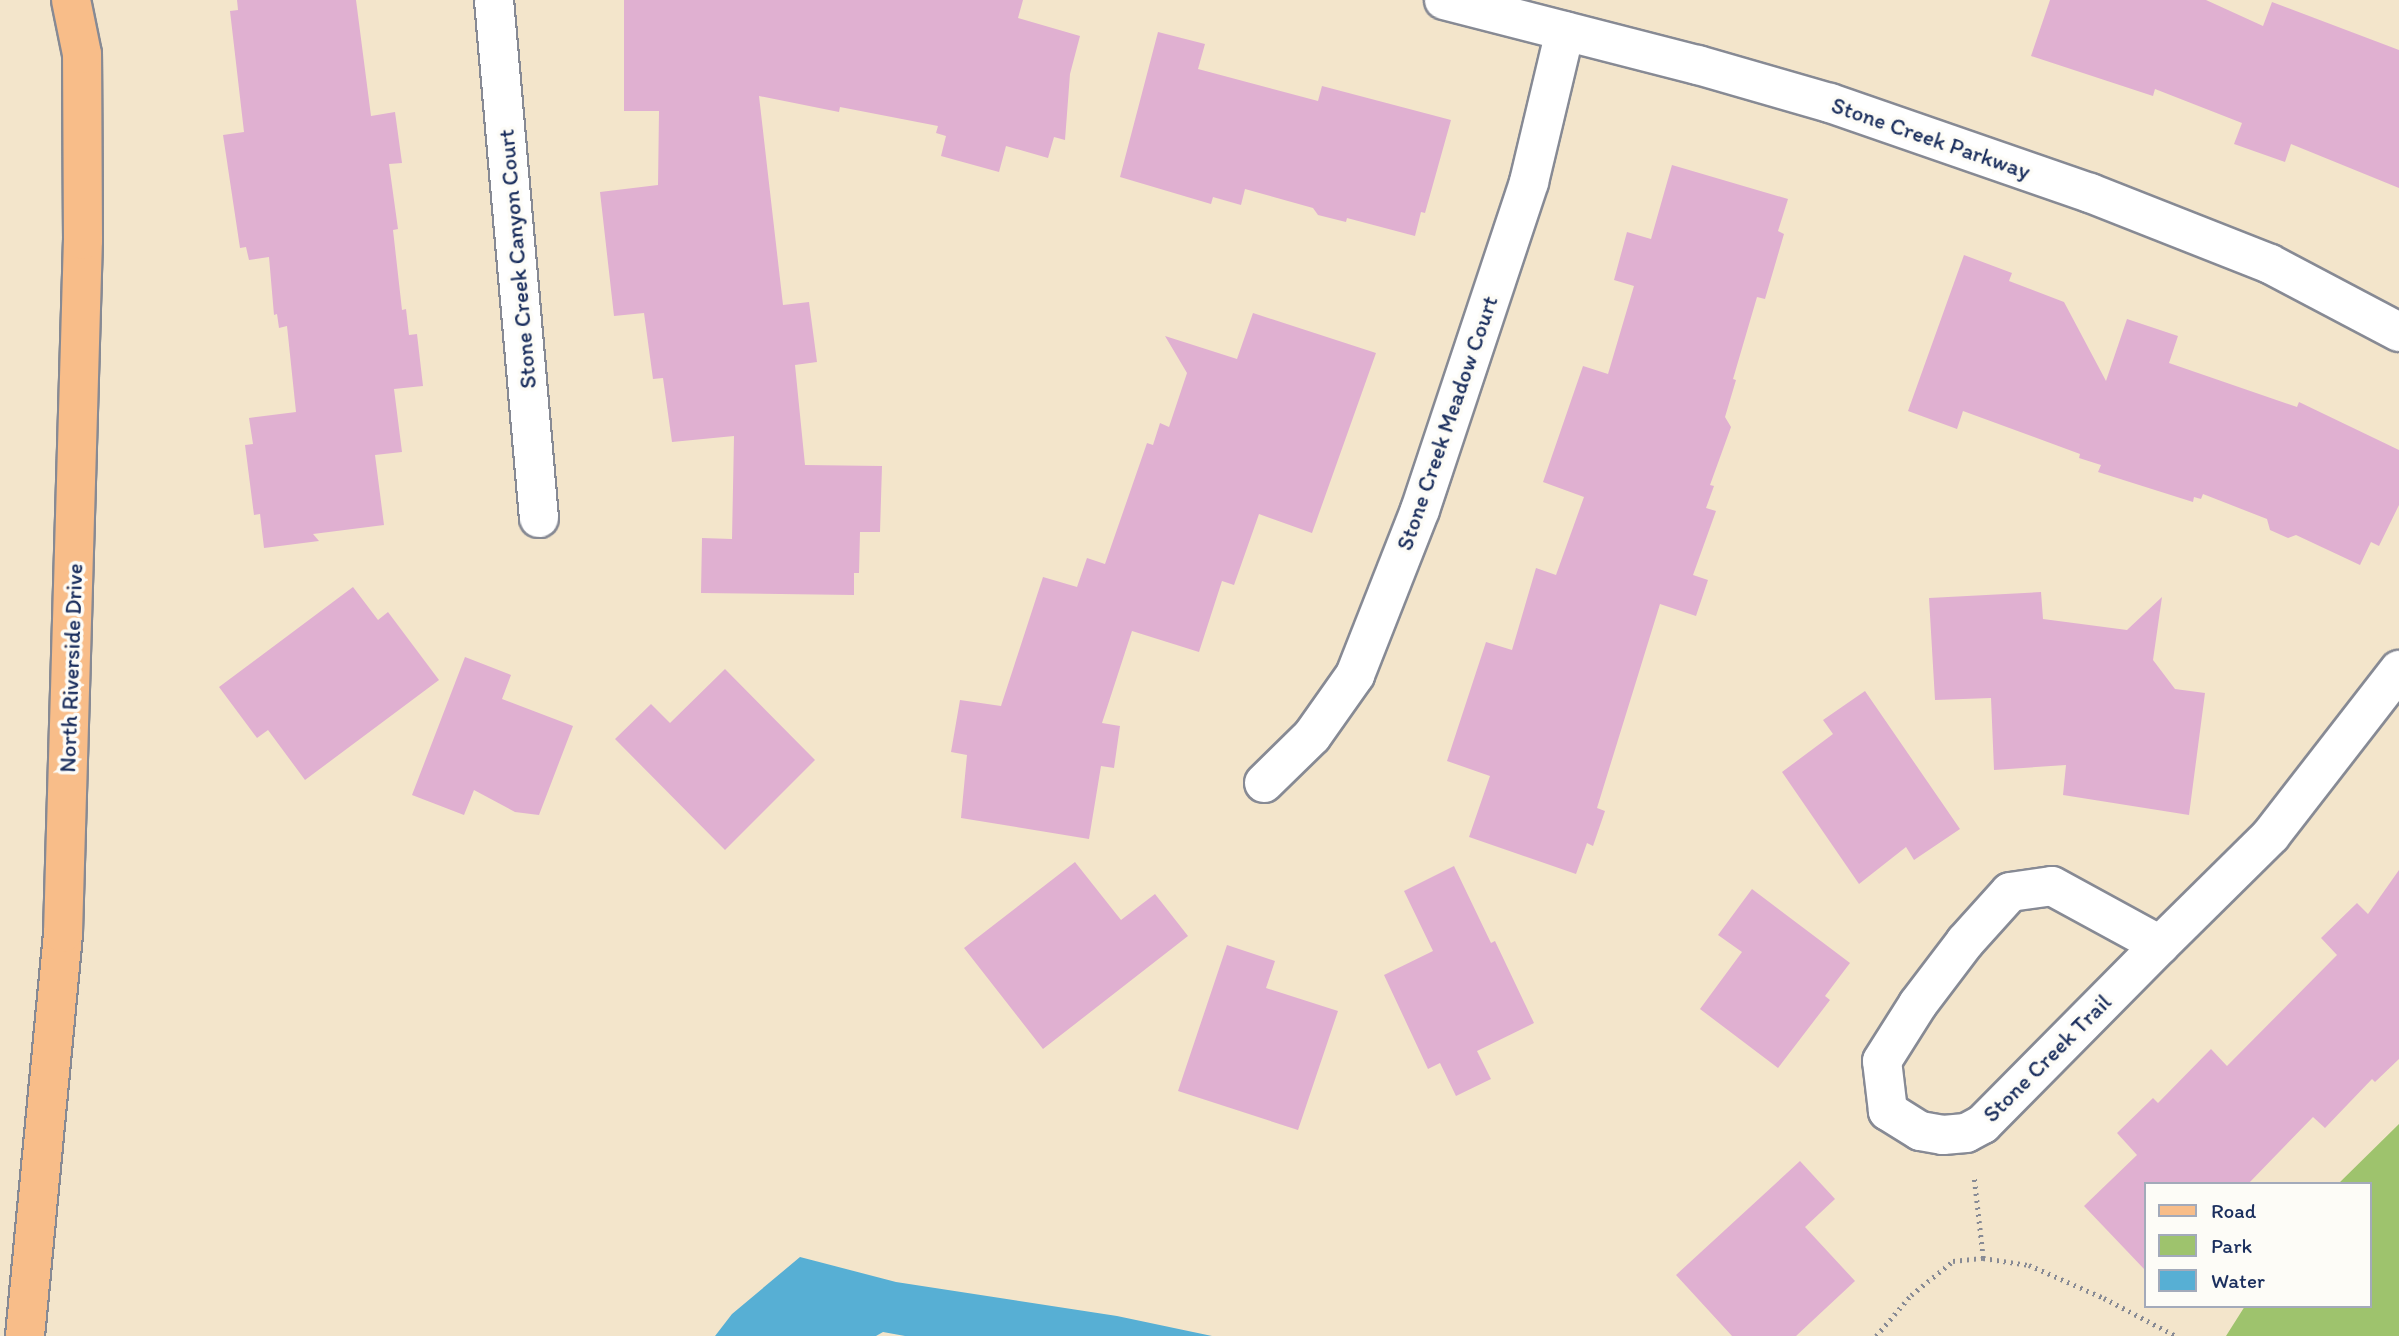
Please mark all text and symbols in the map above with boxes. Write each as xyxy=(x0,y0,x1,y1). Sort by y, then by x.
street label: Stone Creek Parkway xyxy=(1829,91,2033,185)
street label: Stone Creek Canyon Court xyxy=(492,128,542,390)
street label: Stone Creek Meadow Court xyxy=(1391,292,1503,554)
street label: North Riverside Drive xyxy=(54,563,88,773)
street label: Stone Creek Trail xyxy=(1977,988,2117,1128)
legend xyxy=(2144,1182,2371,1308)
text: Road xyxy=(2211,1198,2256,1223)
text: Park xyxy=(2211,1233,2252,1258)
text: Water xyxy=(2211,1268,2265,1293)

